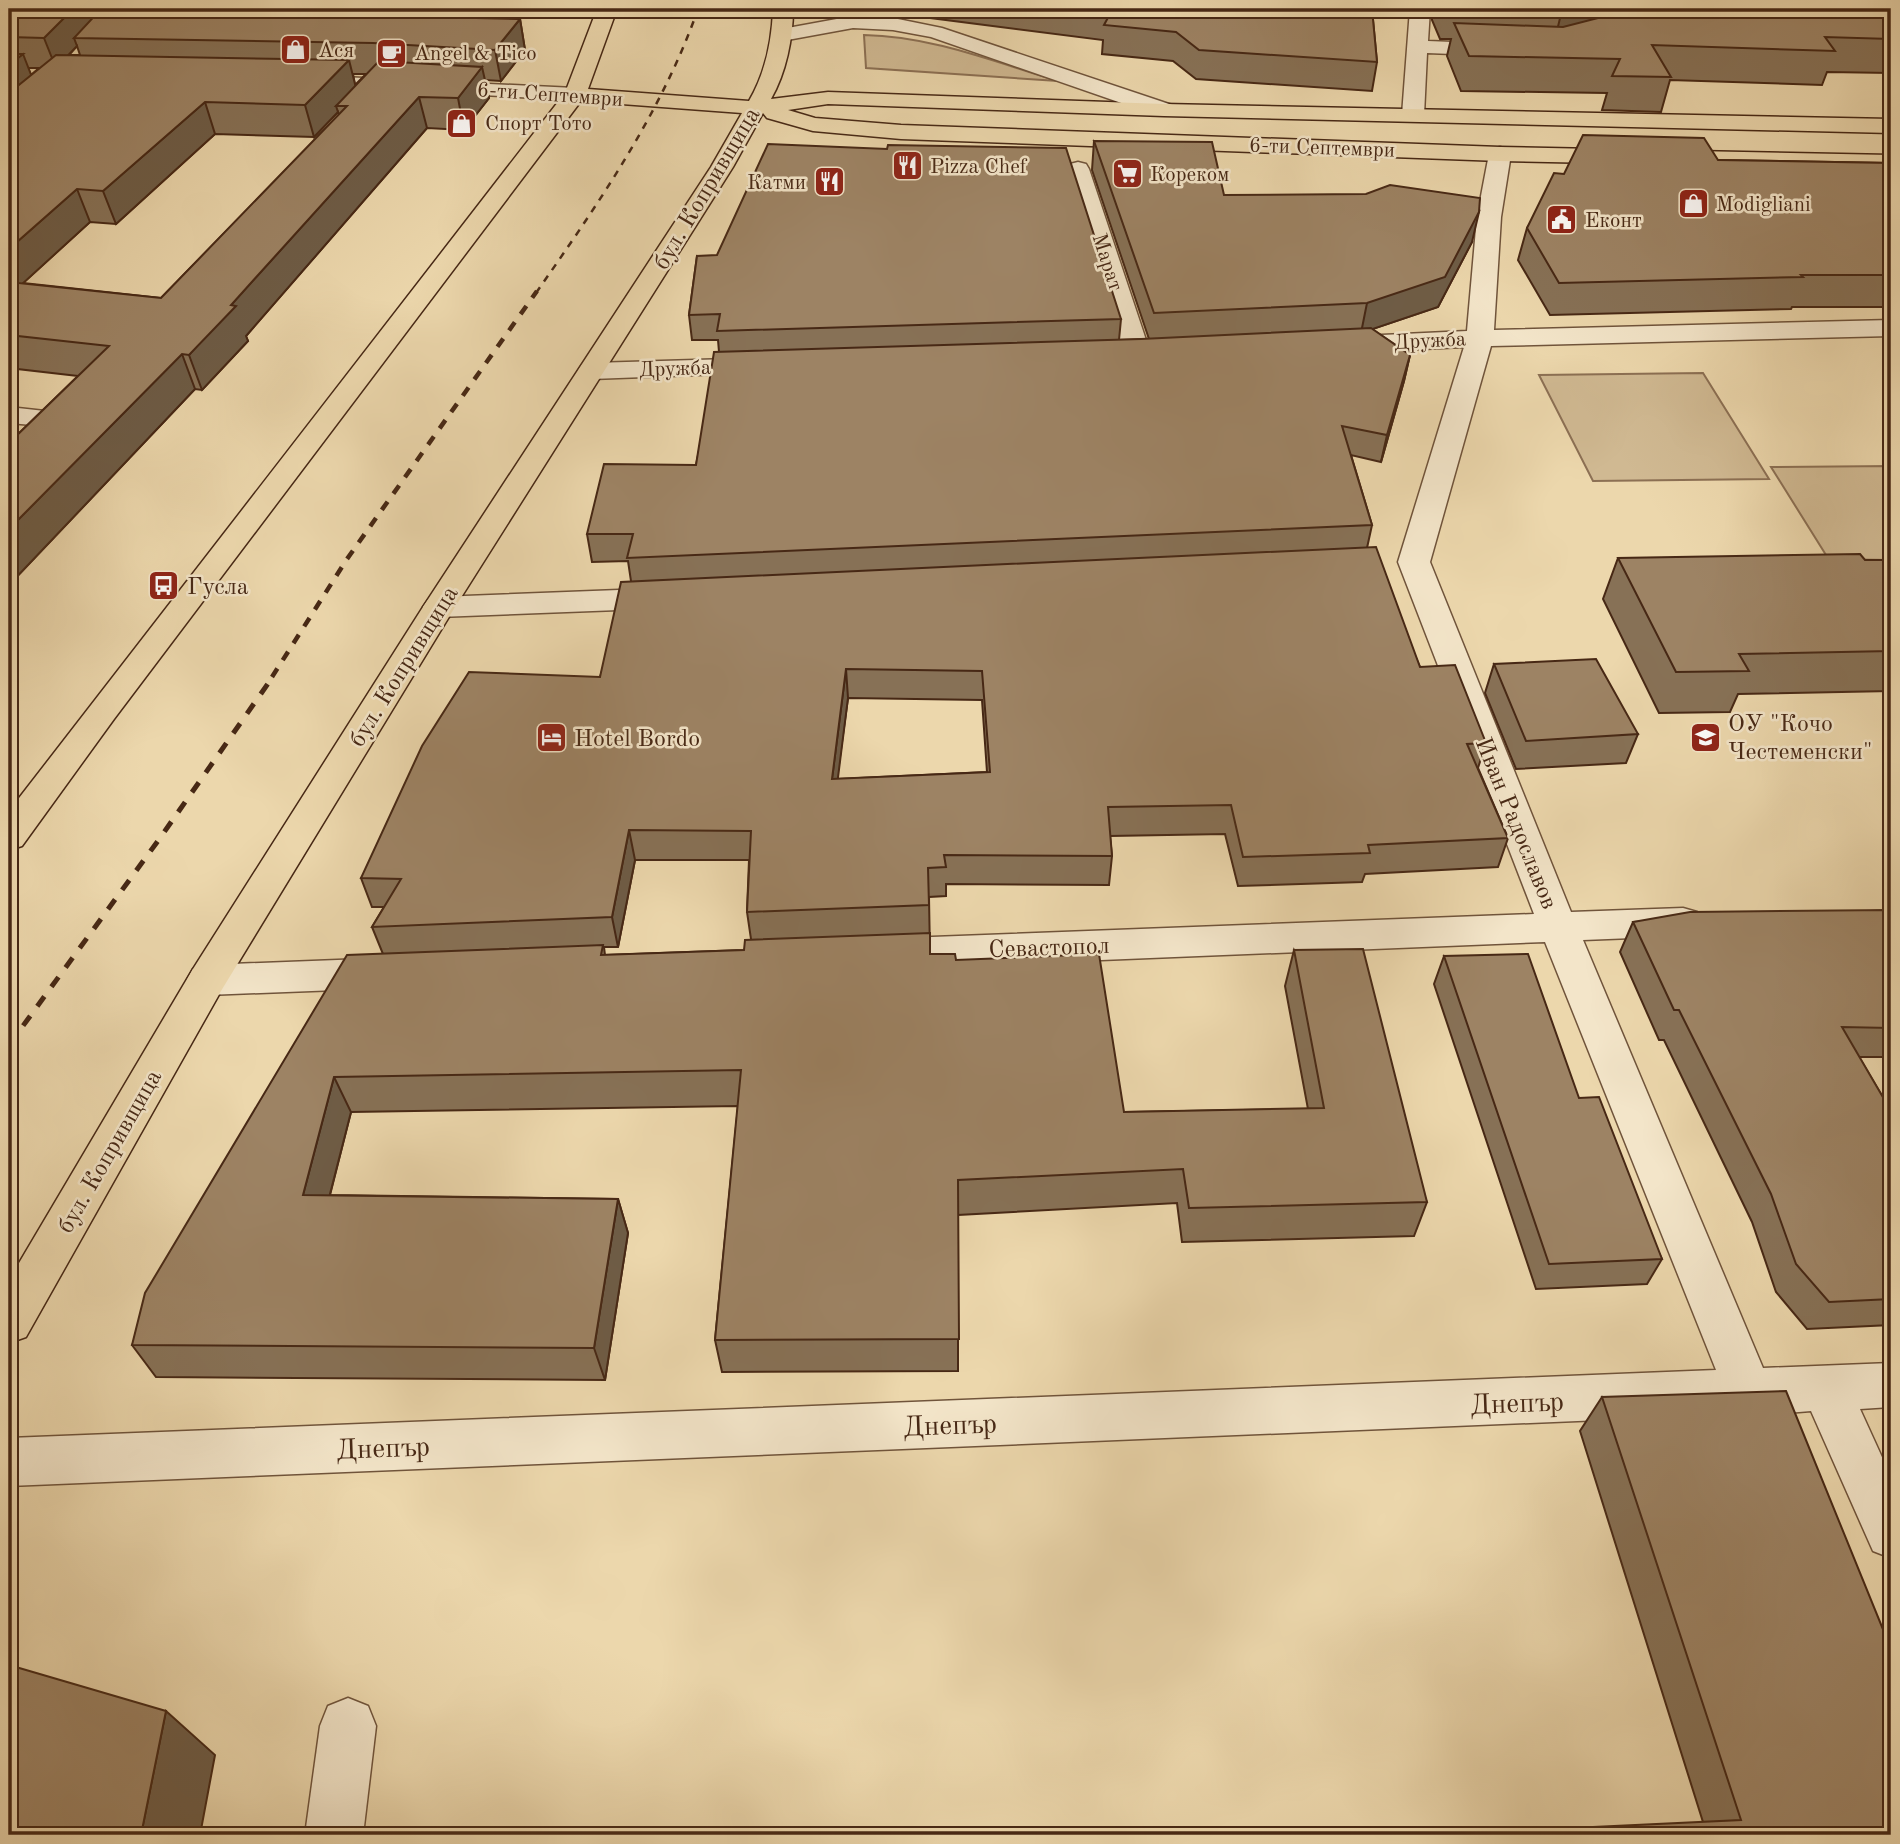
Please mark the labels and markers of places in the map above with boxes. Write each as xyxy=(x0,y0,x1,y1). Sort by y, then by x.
shop icon: Ася xyxy=(278,33,312,67)
cafe icon: Angel & Tico xyxy=(374,36,408,70)
place label: Ася xyxy=(318,41,354,62)
place label: Angel & Tico xyxy=(414,44,537,65)
shop icon: Спорт Тото xyxy=(445,106,479,140)
place label: Спорт Тото xyxy=(485,114,592,135)
restaurant icon: Pizza Chef xyxy=(890,149,924,183)
place label: Pizza Chef xyxy=(930,157,1028,178)
supermarket icon: Кореком xyxy=(1110,157,1144,191)
restaurant icon: Катми xyxy=(812,165,846,199)
place label: Кореком xyxy=(1150,165,1229,186)
place label: Катми xyxy=(747,173,806,194)
shop icon: Modigliani xyxy=(1676,187,1710,221)
place label: Modigliani xyxy=(1716,195,1811,216)
public building icon: Еконт xyxy=(1545,203,1579,237)
place label: Еконт xyxy=(1585,211,1642,232)
bus stop icon: Гусла xyxy=(147,569,181,603)
place label: Гусла xyxy=(187,576,249,600)
place label: ОУ "Кочо Честеменски" xyxy=(1728,713,1872,765)
school or university icon: ОУ "Кочо Честеменски" xyxy=(1688,720,1722,754)
hotel icon: Hotel Bordo xyxy=(534,721,568,755)
place label: Hotel Bordo xyxy=(574,728,700,752)

